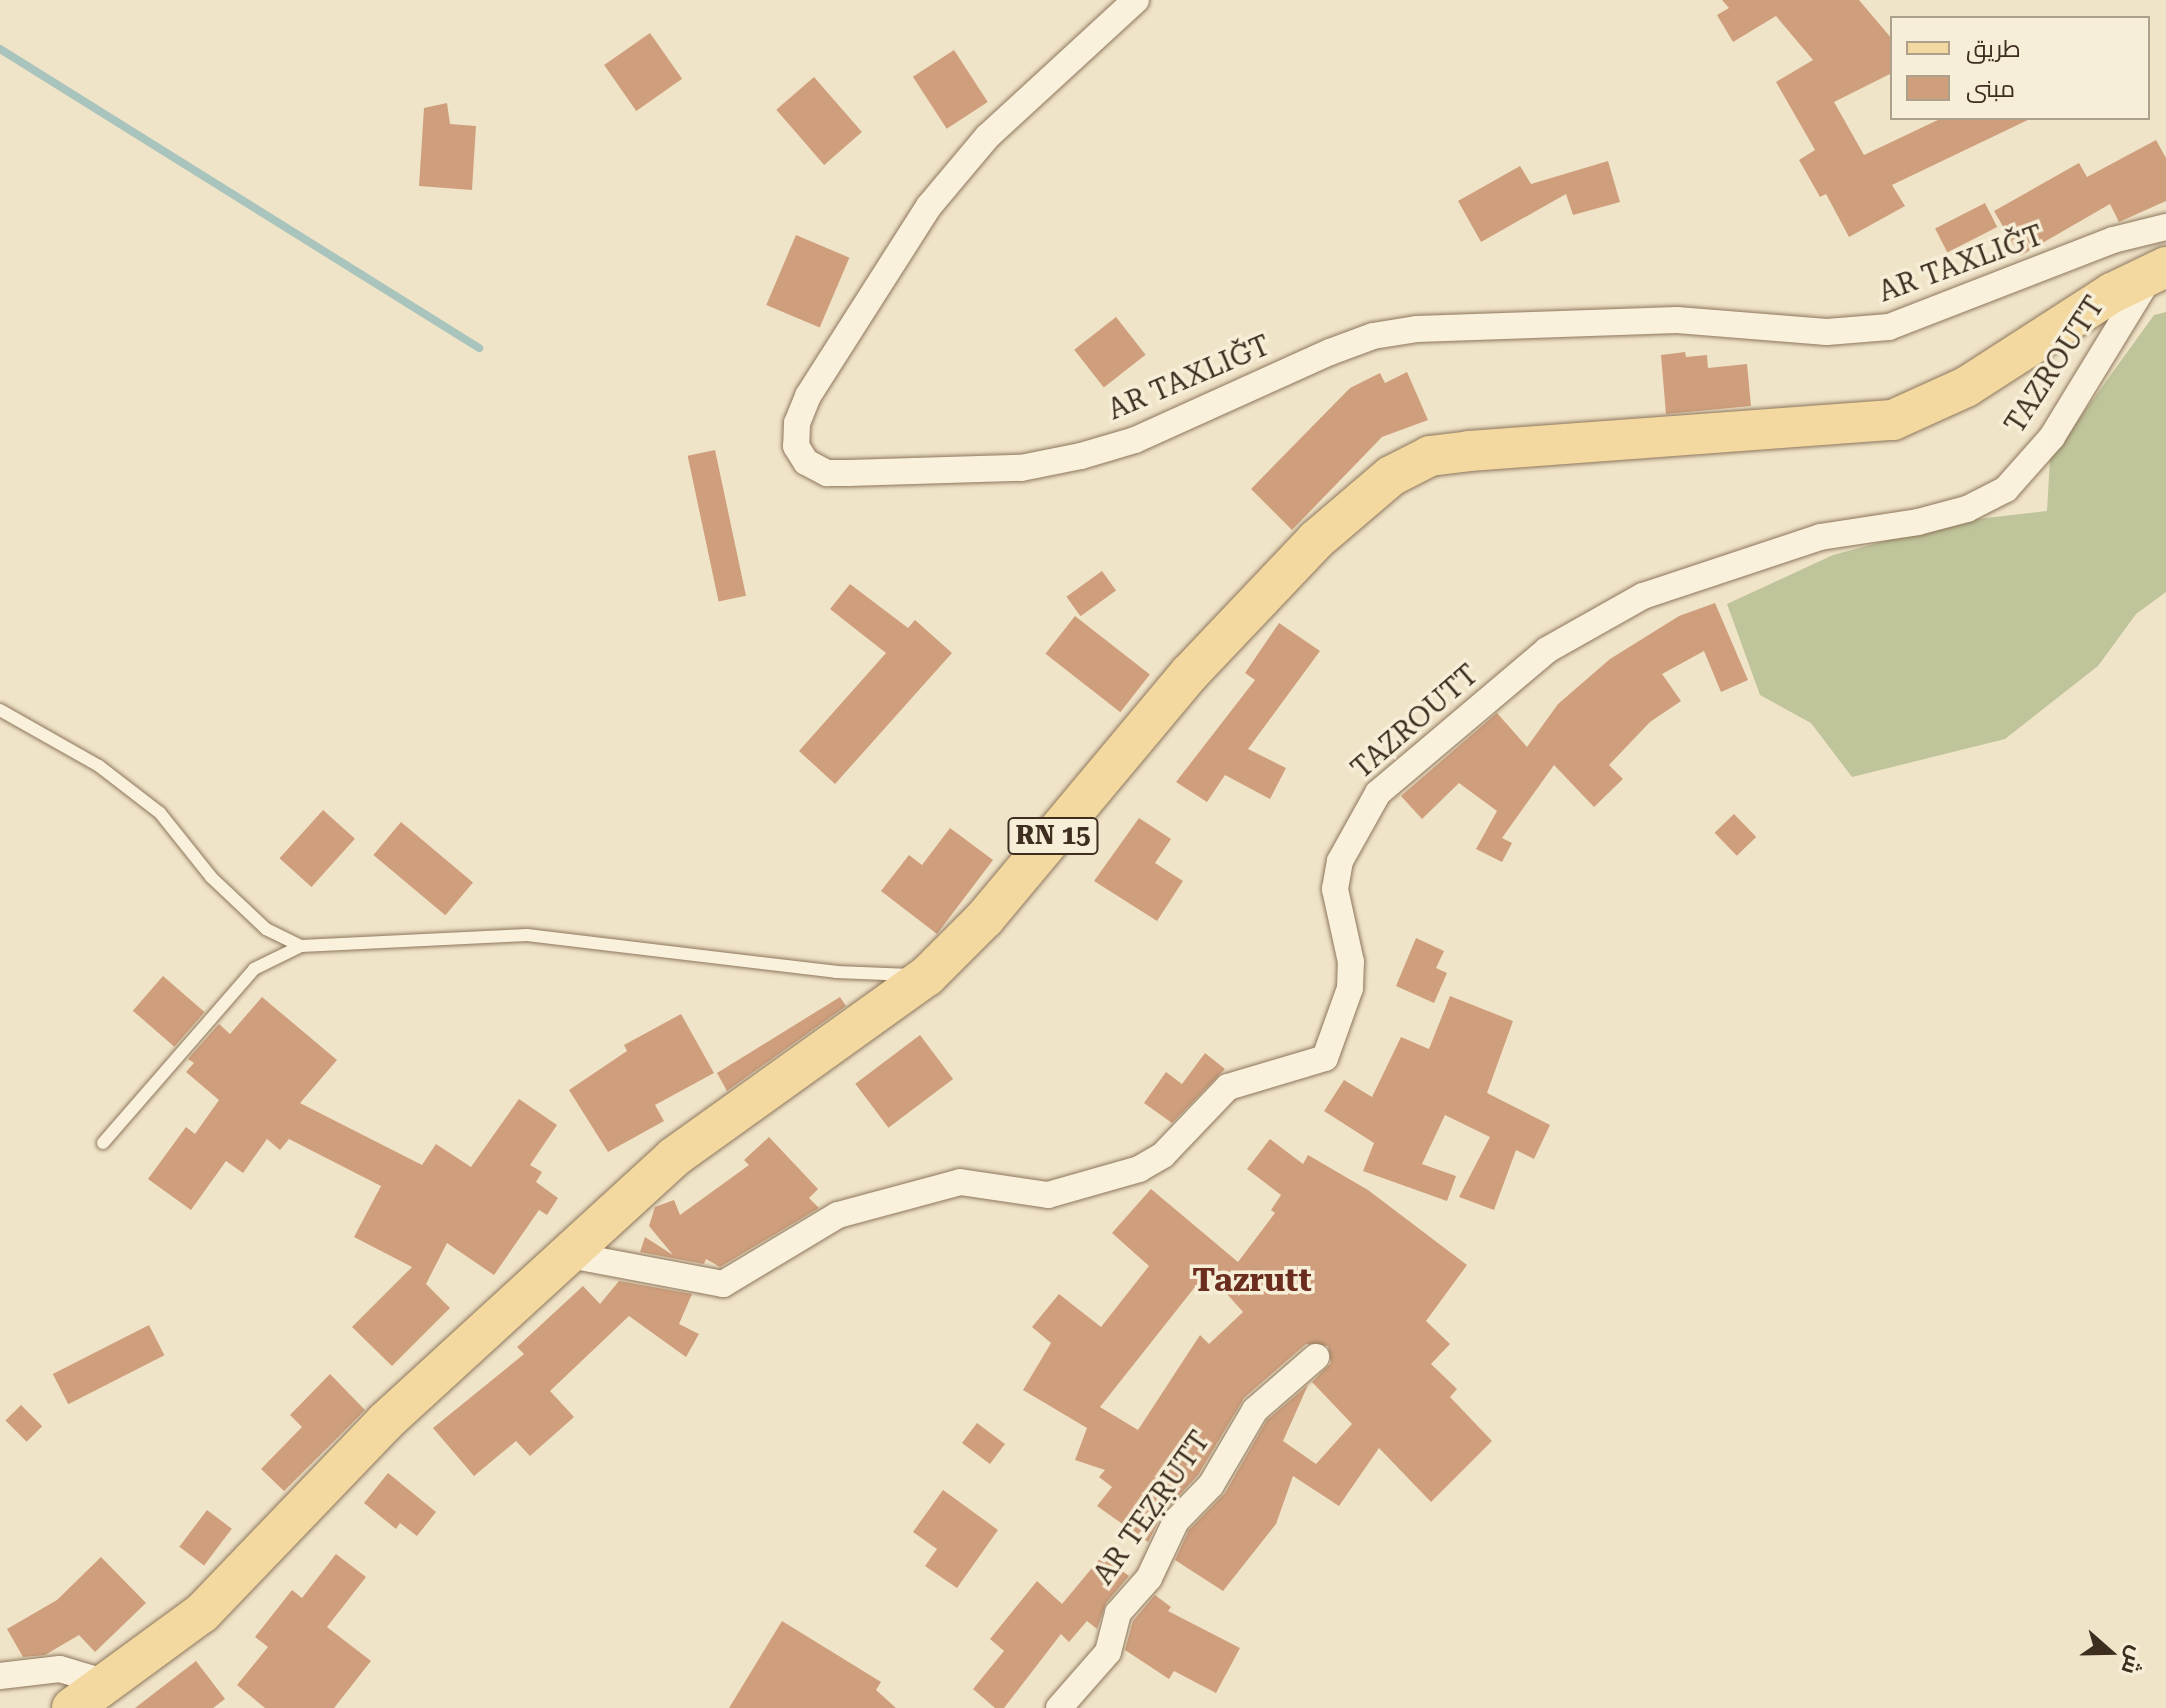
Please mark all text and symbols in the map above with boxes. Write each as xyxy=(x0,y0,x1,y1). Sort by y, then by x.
legend xyxy=(1890,16,2150,120)
text: طريق xyxy=(1966,35,2021,63)
text: مبنى xyxy=(1966,75,2015,103)
street label: AR TAXLIǦT xyxy=(1874,219,2048,309)
street label: TAZROUTT xyxy=(1998,290,2112,440)
street label: AR TAXLIǦT xyxy=(1103,329,1275,427)
street label: TAZROUTT xyxy=(1345,658,1485,786)
road number: RN 15 xyxy=(1007,814,1099,858)
district label: Tazrutt xyxy=(1192,1261,1312,1299)
street label: AR TEẒṚUTT xyxy=(1087,1425,1217,1591)
north arrow xyxy=(2070,1612,2150,1692)
text: ش xyxy=(2116,1643,2150,1678)

